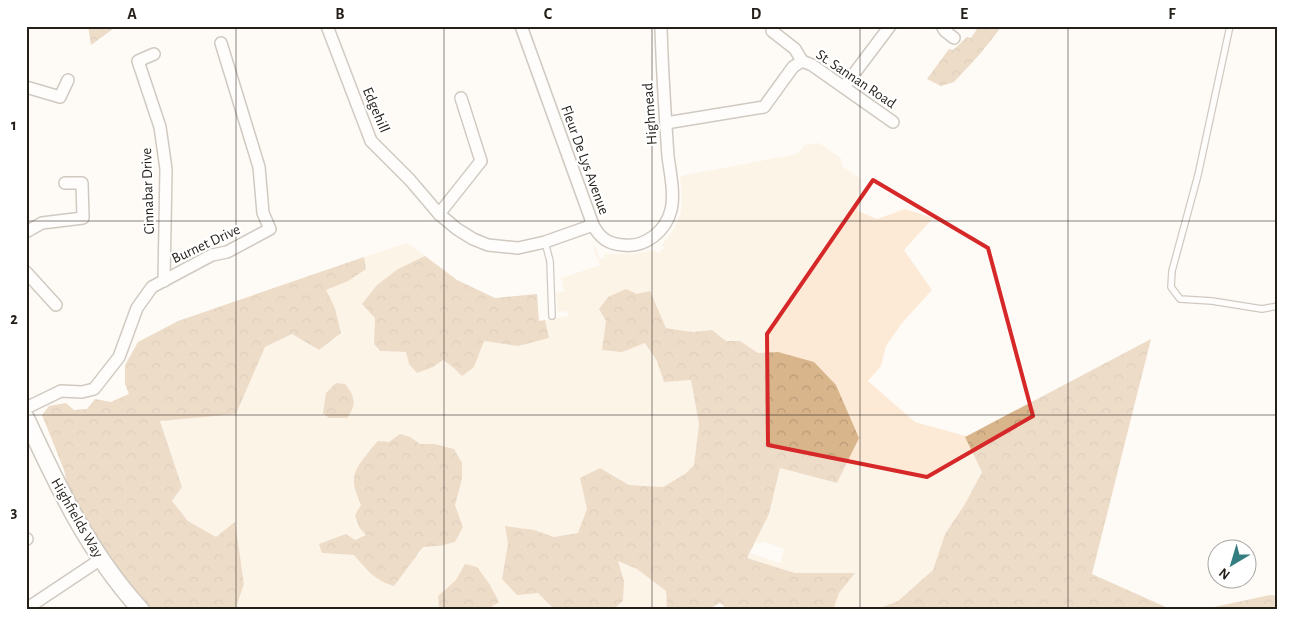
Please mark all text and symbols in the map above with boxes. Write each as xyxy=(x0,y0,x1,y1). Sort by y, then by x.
text: A xyxy=(127,6,137,22)
text: B xyxy=(335,6,345,22)
text: C xyxy=(544,6,553,22)
text: D xyxy=(751,6,762,22)
text: E xyxy=(960,6,968,22)
text: F xyxy=(1168,6,1176,22)
street label: St. Sannan Road xyxy=(813,47,899,111)
street label: Highmead xyxy=(640,82,660,146)
street label: Edgehill xyxy=(360,85,392,135)
street label: Fleur De Lys Avenue xyxy=(558,103,612,217)
text: 1 xyxy=(11,117,17,133)
street label: Cinnabar Drive xyxy=(139,147,157,235)
street label: Burnet Drive xyxy=(170,222,243,266)
text: 2 xyxy=(10,311,18,327)
street label: Highfields Way xyxy=(48,476,106,561)
text: 3 xyxy=(11,504,18,520)
north arrow xyxy=(1206,538,1256,588)
text: N xyxy=(1216,565,1233,582)

